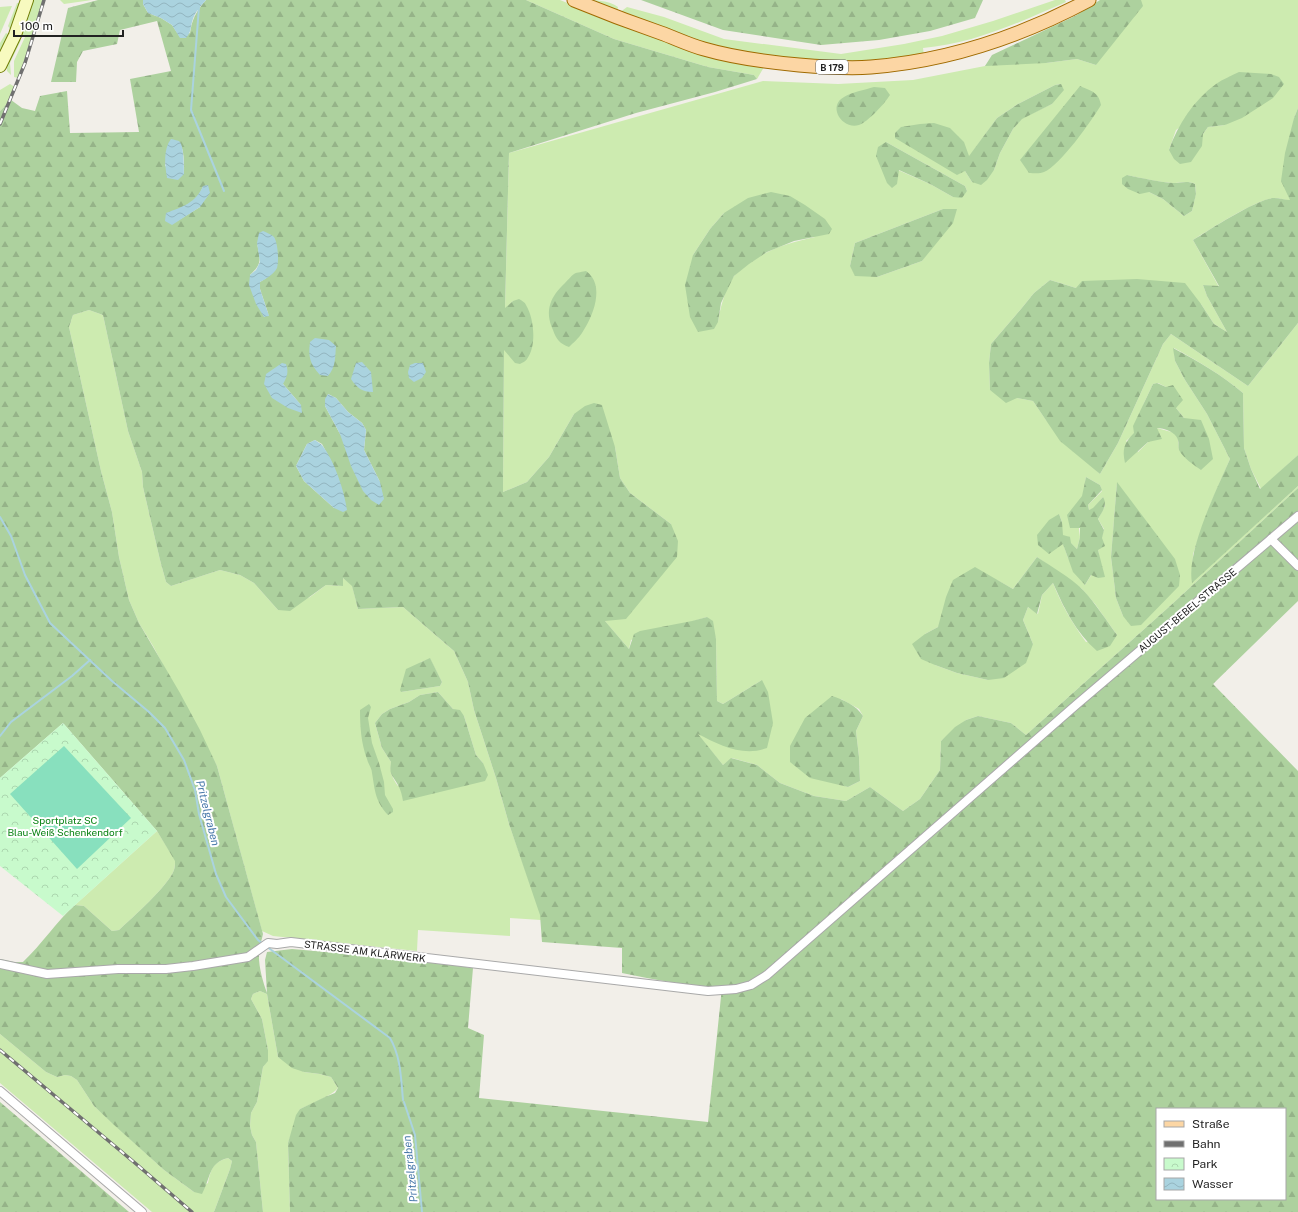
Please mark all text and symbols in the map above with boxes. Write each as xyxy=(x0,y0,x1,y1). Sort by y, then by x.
scale bar xyxy=(14,12,123,38)
text: 100 m xyxy=(20,19,53,33)
road number: B 179 xyxy=(816,60,848,74)
street label: AUGUST-BEBEL-STRASSE xyxy=(1135,565,1239,655)
water label: Pritzelgraben xyxy=(194,779,222,847)
park label: Sportplatz SC Blau-Weiß Schenkendorf xyxy=(7,814,123,838)
street label: STRASSE AM KLÄRWERK xyxy=(304,938,427,964)
legend xyxy=(1156,1108,1286,1200)
text: Straße xyxy=(1192,1117,1230,1131)
water label: Pritzelgraben xyxy=(401,1135,419,1203)
text: Bahn xyxy=(1192,1137,1221,1151)
text: Park xyxy=(1192,1157,1218,1171)
text: Wasser xyxy=(1192,1177,1233,1191)

